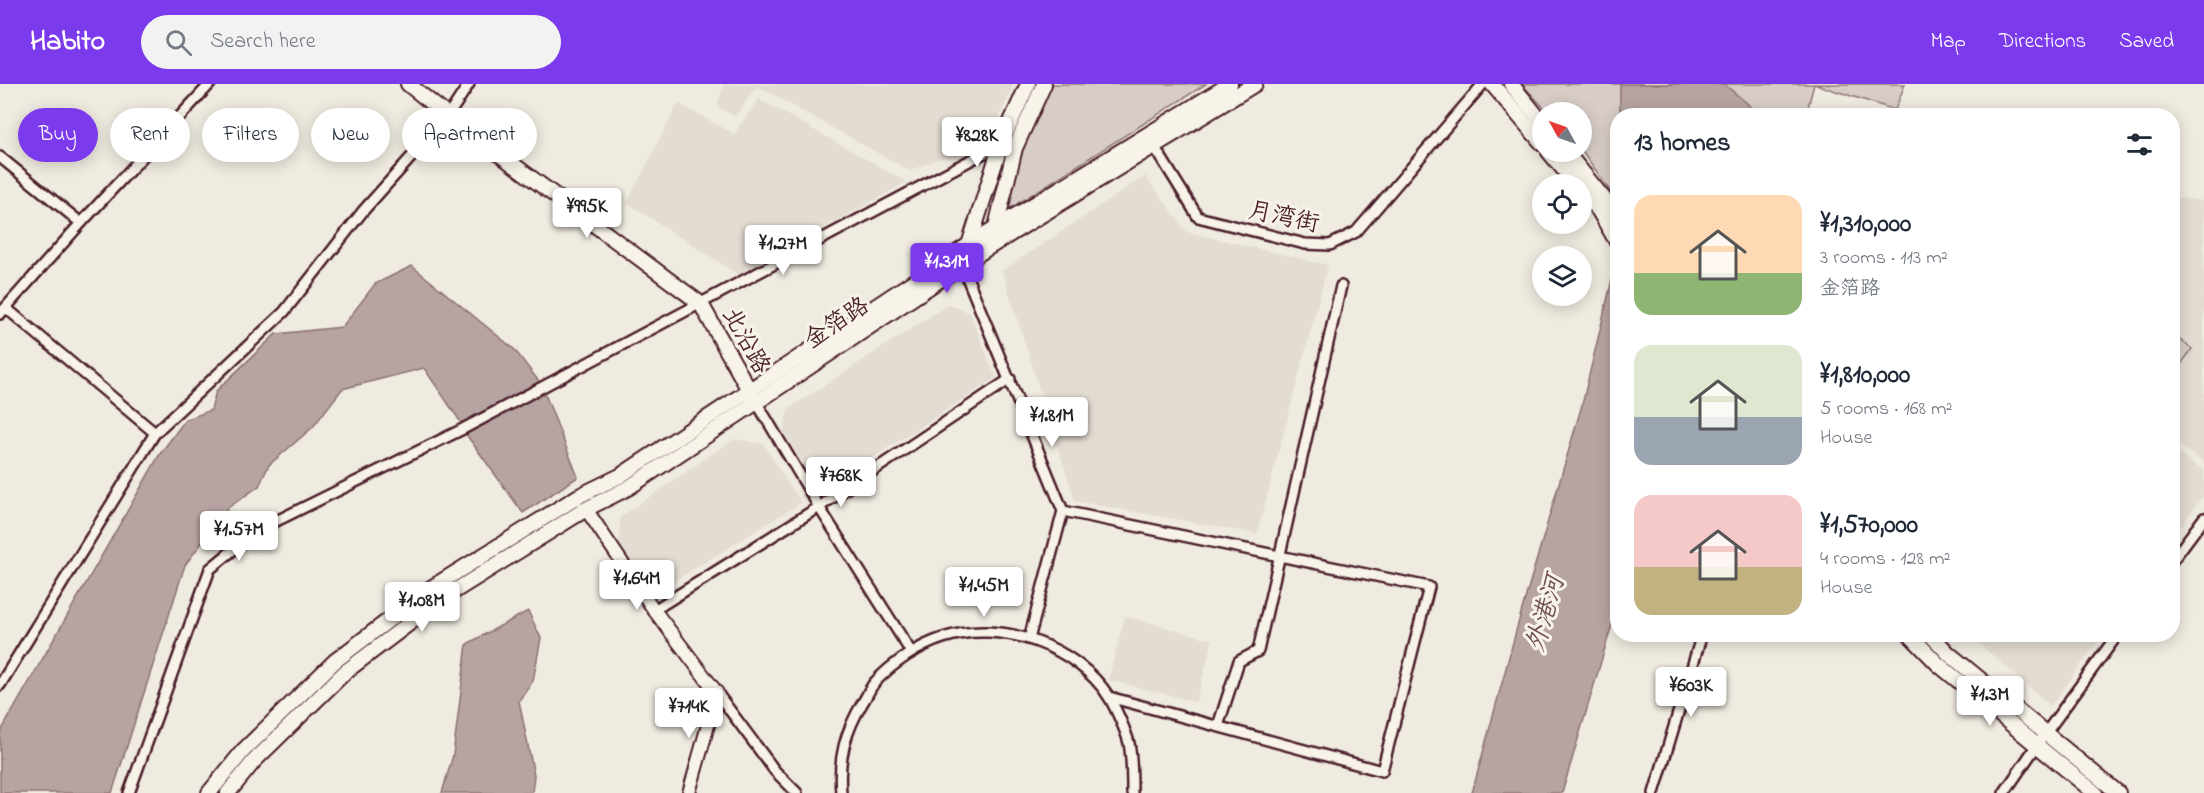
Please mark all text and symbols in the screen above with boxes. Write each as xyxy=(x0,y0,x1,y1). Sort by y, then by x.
search box xyxy=(141,15,561,69)
text: Habito xyxy=(30,22,105,63)
icon: search xyxy=(162,26,195,59)
text: Search here xyxy=(210,26,316,58)
text: Map xyxy=(1930,27,1966,57)
text: Directions xyxy=(1999,27,2086,57)
text: Saved xyxy=(2119,27,2174,57)
north arrow xyxy=(1532,102,1592,162)
map controls xyxy=(1532,102,1592,306)
chip: Buy xyxy=(18,108,98,162)
chip: Rent xyxy=(110,108,190,162)
chip: Filters xyxy=(202,108,299,162)
chip: New xyxy=(311,108,390,162)
chip: Apartment xyxy=(402,108,537,162)
pin: ¥828K xyxy=(935,117,1019,168)
text: ¥828K xyxy=(956,122,998,151)
text: 13 homes xyxy=(1634,125,1730,163)
icon: filters xyxy=(2123,128,2156,161)
button: locate xyxy=(1532,174,1592,234)
pin: ¥995K xyxy=(545,188,629,239)
text: ¥995K xyxy=(567,193,607,222)
street label: 月湾街 xyxy=(1245,194,1322,243)
text: ¥1,310,000 xyxy=(1820,206,1911,244)
icon: home xyxy=(1682,219,1754,291)
pin: ¥1.27M xyxy=(734,225,832,276)
text: ¥1.27M xyxy=(759,230,807,259)
pin: ¥1.31M xyxy=(898,243,996,294)
text: 3 rooms · 113 m² xyxy=(1820,244,1948,273)
button: layers xyxy=(1532,246,1592,306)
text: ¥1.31M xyxy=(925,248,970,277)
text: 金箔路 xyxy=(1820,275,1880,304)
street label: 金箔路 xyxy=(798,289,877,359)
street label: 北沿路 xyxy=(712,301,778,381)
text: ¥1,810,000 xyxy=(1820,357,1910,395)
icon: home xyxy=(1682,369,1754,441)
text: 5 rooms · 168 m² xyxy=(1820,395,1953,424)
pin: ¥1.81M xyxy=(1003,397,1101,448)
text: ¥1.81M xyxy=(1030,402,1074,431)
text: House xyxy=(1820,424,1873,453)
pin: ¥768K xyxy=(799,457,883,508)
text: ¥768K xyxy=(820,462,862,491)
text: ¥1,570,000 xyxy=(1820,507,1918,545)
pin: ¥1.57M xyxy=(190,511,288,562)
text: ¥1.57M xyxy=(214,516,264,545)
icon: home xyxy=(1682,519,1754,591)
text: 4 rooms · 128 m² xyxy=(1820,545,1950,574)
pin: ¥1.64M xyxy=(588,560,686,611)
text: ¥1.64M xyxy=(613,565,661,594)
pin: ¥1.45M xyxy=(935,567,1033,618)
water label: 外港河 xyxy=(1518,567,1577,657)
text: ¥1.45M xyxy=(959,572,1009,601)
text: House xyxy=(1820,574,1873,603)
pin: ¥1.08M xyxy=(373,582,471,633)
text: ¥1.08M xyxy=(399,587,445,616)
pin: ¥603K xyxy=(1649,667,1733,718)
text: ¥603K xyxy=(1669,672,1713,701)
pin: ¥1.3M xyxy=(1948,676,2032,727)
text: ¥1.3M xyxy=(1971,681,2009,710)
pin: ¥714K xyxy=(647,688,731,739)
text: ¥714K xyxy=(669,693,709,722)

